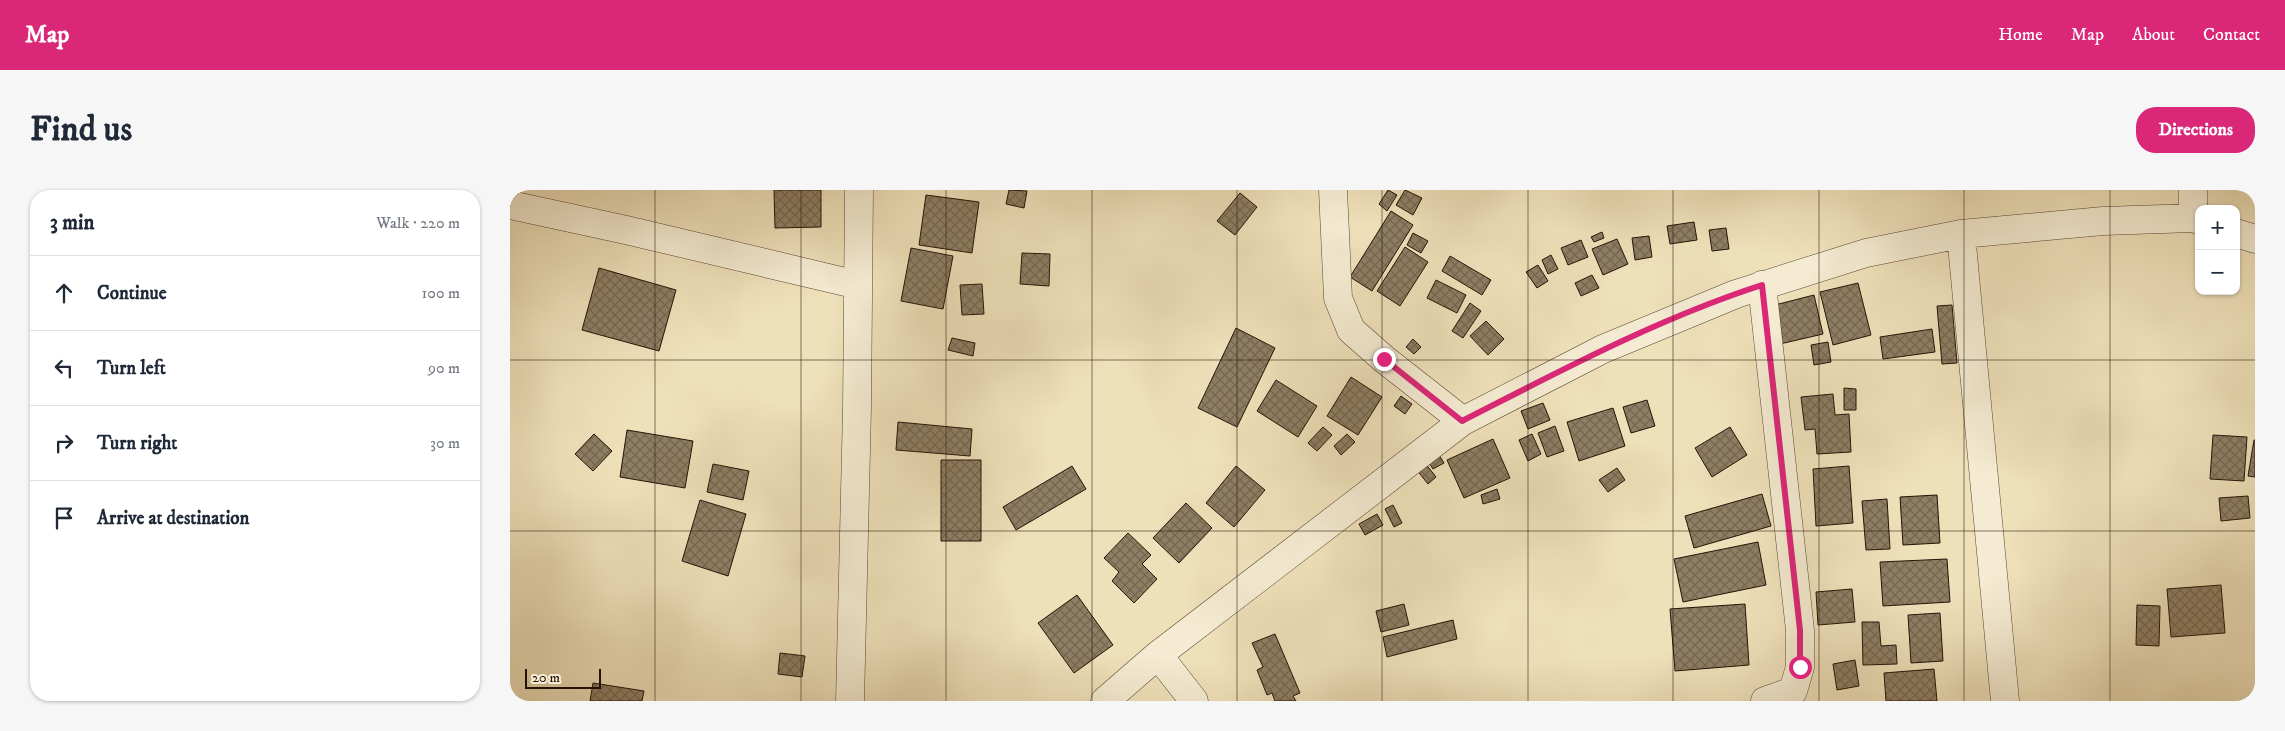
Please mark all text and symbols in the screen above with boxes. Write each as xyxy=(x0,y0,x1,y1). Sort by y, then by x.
text: Map xyxy=(25,20,69,50)
text: Home xyxy=(1998,24,2043,46)
text: Map xyxy=(2071,24,2104,46)
text: About xyxy=(2132,24,2175,46)
text: Contact xyxy=(2203,24,2260,46)
button: Directions xyxy=(2136,107,2255,153)
text: Find us xyxy=(30,108,132,152)
map controls xyxy=(2195,205,2240,295)
button: + xyxy=(2195,205,2240,250)
text: 3 min xyxy=(50,210,95,236)
text: Walk · 220 m xyxy=(376,213,460,233)
button: − xyxy=(2195,250,2240,295)
icon: ahead xyxy=(50,279,78,307)
text: Continue xyxy=(97,282,167,305)
text: 100 m xyxy=(422,283,460,303)
route end xyxy=(1373,348,1396,371)
icon: left xyxy=(50,354,78,382)
text: Turn left xyxy=(97,357,166,380)
text: 90 m xyxy=(428,358,460,378)
icon: right xyxy=(50,429,78,457)
text: Turn right xyxy=(97,432,177,455)
text: 30 m xyxy=(430,433,460,453)
icon: arrive xyxy=(50,504,78,532)
text: Arrive at destination xyxy=(97,507,249,530)
route start xyxy=(1789,656,1812,679)
scale bar xyxy=(525,666,601,689)
text: 20 m xyxy=(532,669,560,687)

